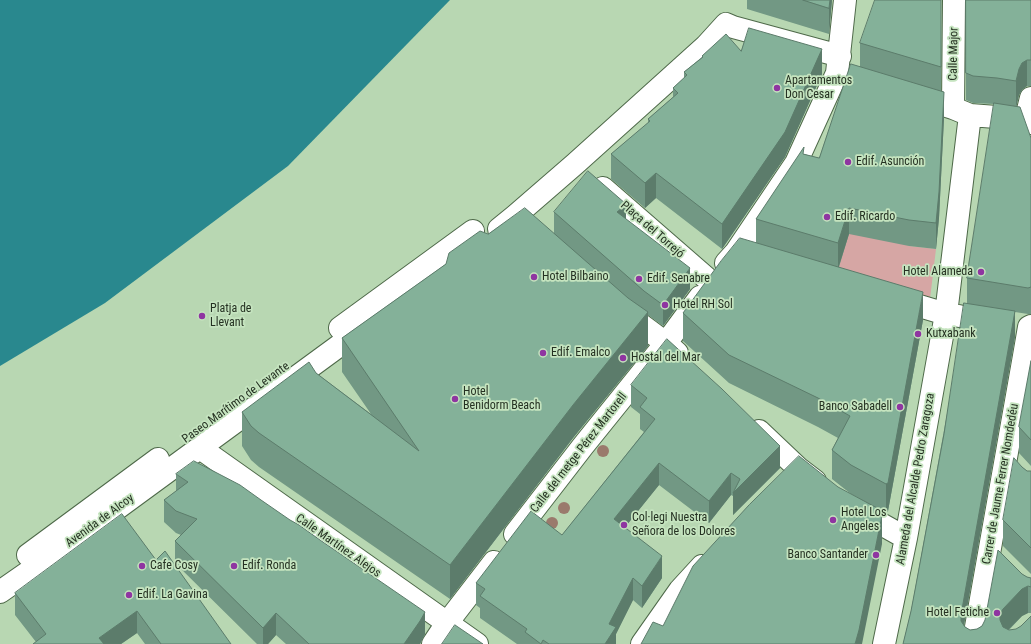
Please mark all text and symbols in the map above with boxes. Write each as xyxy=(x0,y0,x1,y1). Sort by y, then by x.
street label: Calle Major xyxy=(946,27,962,81)
place label: Apartamentos Don Cesar xyxy=(785,74,852,102)
marker: Apartamentos Don Cesar xyxy=(772,83,782,93)
place label: Edif. Asunción xyxy=(856,155,924,169)
marker: Edif. Asunción xyxy=(843,157,853,167)
street label: Plaça del Torrejó xyxy=(617,198,687,262)
place label: Edif. Ricardo xyxy=(835,210,895,224)
marker: Edif. Ricardo xyxy=(822,212,832,222)
place label: Hotel Alameda xyxy=(903,265,973,279)
marker: Hotel Alameda xyxy=(976,267,986,277)
place label: Hotel Bilbaino xyxy=(542,270,608,284)
marker: Hotel Bilbaino xyxy=(529,272,539,282)
place label: Edif. Senabre xyxy=(647,272,710,286)
marker: Edif. Senabre xyxy=(634,274,644,284)
place label: Hotel RH Sol xyxy=(673,298,733,312)
marker: Hotel RH Sol xyxy=(660,300,670,310)
place label: Platja de Llevant xyxy=(210,302,251,330)
marker: Platja de Llevant xyxy=(197,311,207,321)
place label: Kutxabank xyxy=(926,327,976,341)
marker: Kutxabank xyxy=(913,329,923,339)
place label: Edif. Emalco xyxy=(551,346,610,360)
marker: Edif. Emalco xyxy=(538,348,548,358)
place label: Hostal del Mar xyxy=(631,351,700,365)
marker: Hostal del Mar xyxy=(618,353,628,363)
street label: Paseo Marítimo de Levante xyxy=(180,359,292,447)
place label: Hotel Benidorm Beach xyxy=(463,385,540,413)
street label: Calle del metge Pérez Martorell xyxy=(528,390,630,516)
street label: Alameda del Alcalde Pedro Zaragoza xyxy=(894,392,938,566)
marker: Hotel Benidorm Beach xyxy=(450,394,460,404)
place label: Banco Sabadell xyxy=(819,400,892,414)
marker: Banco Sabadell xyxy=(895,402,905,412)
street label: Carrer de Jaume Ferrer Nomdedéu xyxy=(980,403,1022,565)
street label: Avenida de Alcoy xyxy=(63,491,137,551)
place label: Hotel Los Angeles xyxy=(841,506,886,534)
street label: Calle Martínez Alejos xyxy=(293,511,383,581)
place label: Col·legi Nuestra Señora de los Dolores xyxy=(632,511,735,539)
marker: Hotel Los Angeles xyxy=(828,515,838,525)
marker: Col·legi Nuestra Señora de los Dolores xyxy=(619,520,629,530)
place label: Banco Santander xyxy=(787,548,868,562)
marker: Banco Santander xyxy=(871,550,881,560)
place label: Cafe Cosy xyxy=(150,559,198,573)
place label: Edif. Ronda xyxy=(242,559,296,573)
marker: Cafe Cosy xyxy=(137,561,147,571)
marker: Edif. Ronda xyxy=(229,561,239,571)
place label: Edif. La Gavina xyxy=(137,588,208,602)
marker: Edif. La Gavina xyxy=(124,590,134,600)
place label: Hotel Fetiche xyxy=(926,606,989,620)
marker: Hotel Fetiche xyxy=(992,608,1002,618)

